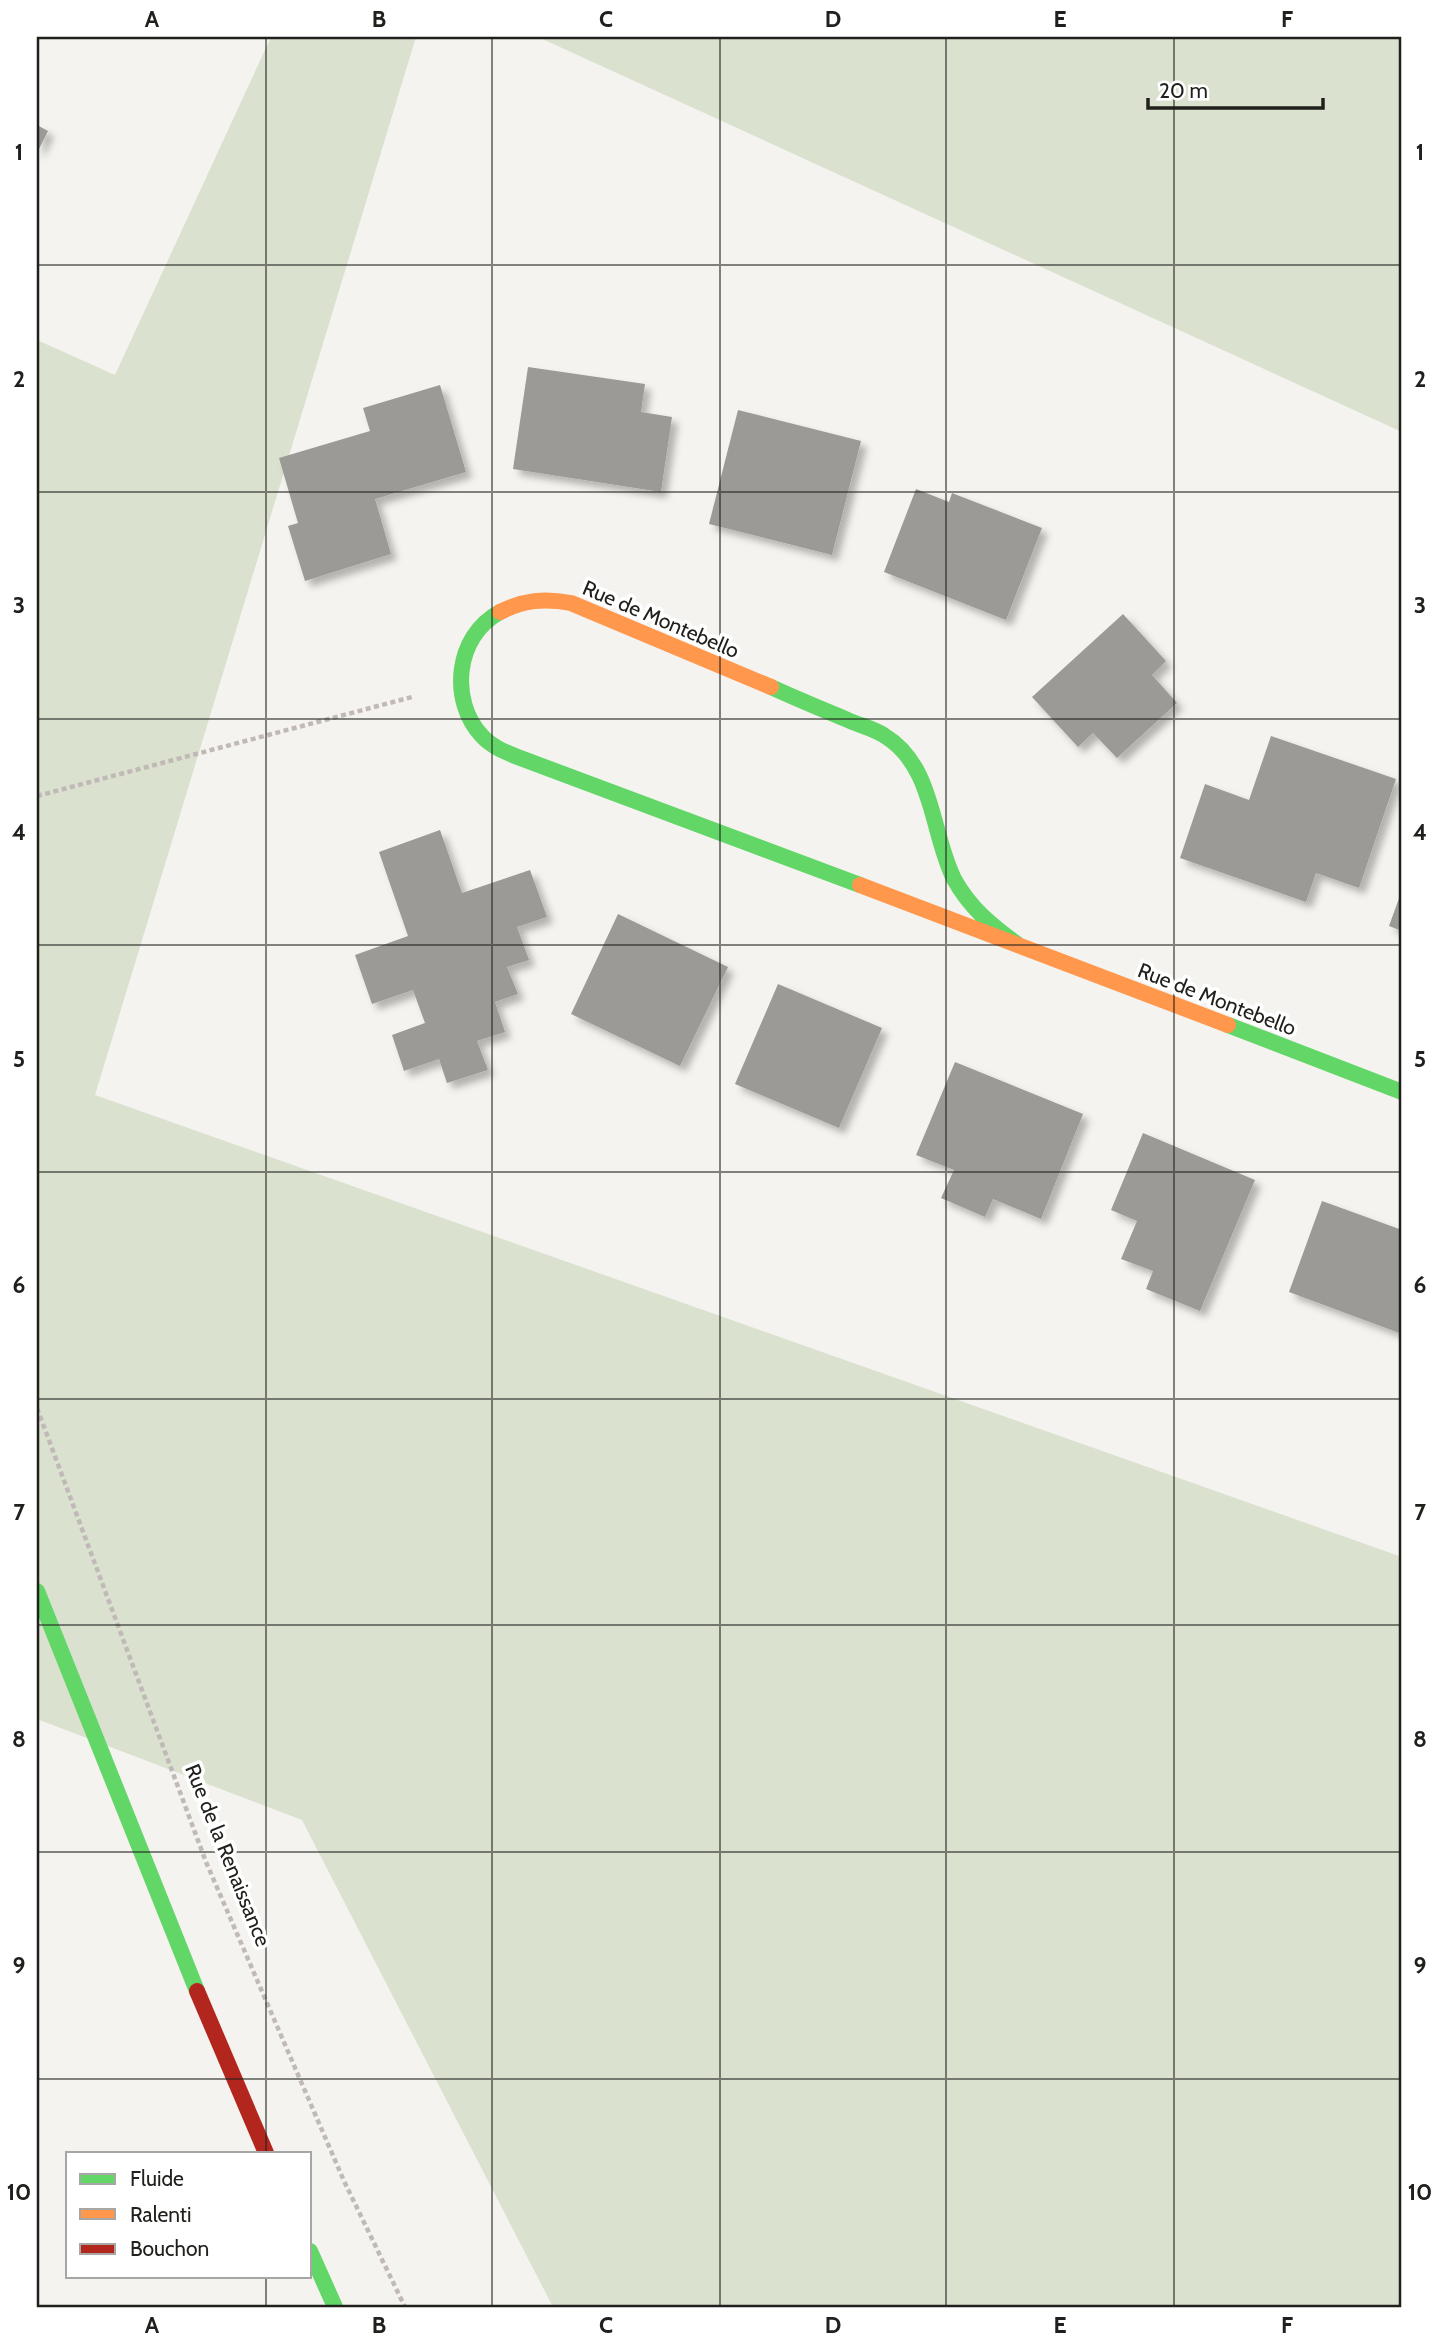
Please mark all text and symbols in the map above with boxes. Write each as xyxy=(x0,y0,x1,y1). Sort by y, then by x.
text: A xyxy=(145,5,160,33)
text: B xyxy=(372,5,386,33)
text: C xyxy=(599,5,613,33)
text: D xyxy=(825,5,841,33)
text: E xyxy=(1053,5,1067,33)
text: F xyxy=(1281,5,1293,33)
scale bar xyxy=(1148,66,1324,110)
text: 20 m xyxy=(1159,78,1208,103)
text: 1 xyxy=(15,138,23,166)
text: 1 xyxy=(1416,138,1424,166)
text: 2 xyxy=(13,365,25,393)
text: 2 xyxy=(1414,365,1426,393)
street label: Rue de Montebello xyxy=(579,575,743,663)
text: 3 xyxy=(13,591,25,619)
text: 3 xyxy=(1414,591,1426,619)
text: 4 xyxy=(12,818,26,846)
text: 4 xyxy=(1413,818,1427,846)
street label: Rue de Montebello xyxy=(1134,957,1300,1041)
text: 5 xyxy=(13,1045,25,1073)
text: 5 xyxy=(1414,1045,1426,1073)
text: 6 xyxy=(13,1271,25,1299)
text: 6 xyxy=(1414,1271,1426,1299)
text: 7 xyxy=(13,1498,25,1526)
text: 7 xyxy=(1414,1498,1426,1526)
text: 8 xyxy=(12,1725,26,1753)
text: 8 xyxy=(1413,1725,1427,1753)
street label: Rue de la Renaissance xyxy=(180,1760,276,1950)
text: 9 xyxy=(13,1951,25,1979)
text: 9 xyxy=(1414,1951,1426,1979)
legend xyxy=(66,2152,312,2278)
text: Fluide xyxy=(130,2166,184,2191)
text: 10 xyxy=(7,2178,31,2206)
text: 10 xyxy=(1408,2178,1432,2206)
text: Ralenti xyxy=(130,2202,191,2227)
text: Bouchon xyxy=(130,2236,209,2261)
text: A xyxy=(145,2311,160,2339)
text: B xyxy=(372,2311,386,2339)
text: C xyxy=(599,2311,613,2339)
text: D xyxy=(825,2311,841,2339)
text: E xyxy=(1053,2311,1067,2339)
text: F xyxy=(1281,2311,1293,2339)

